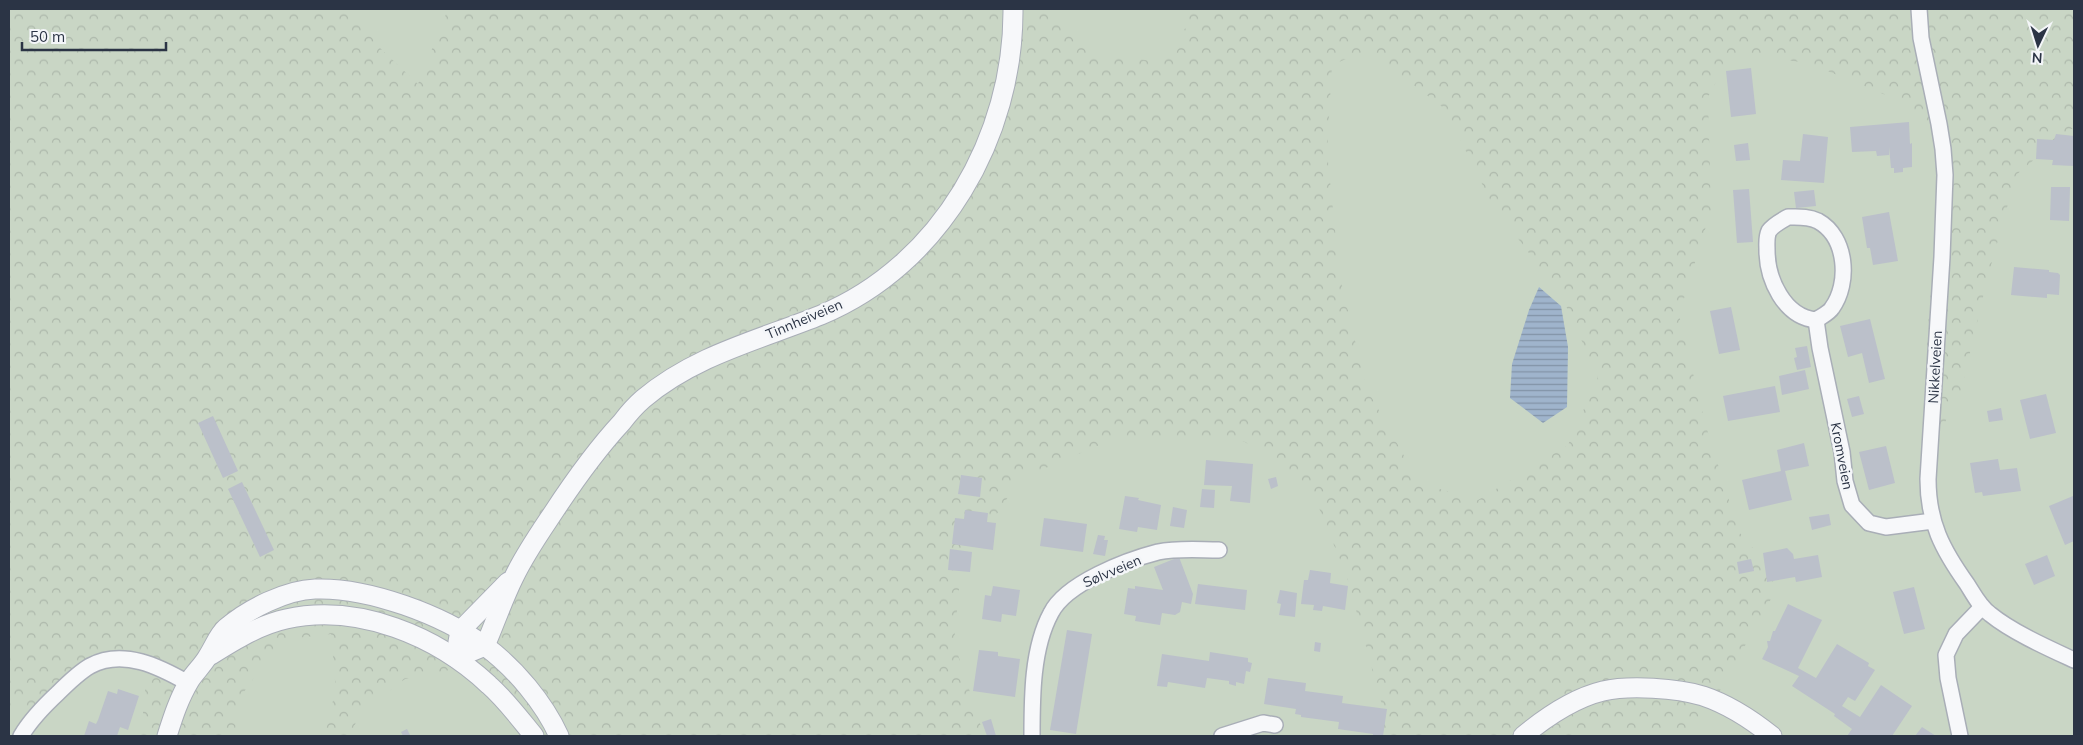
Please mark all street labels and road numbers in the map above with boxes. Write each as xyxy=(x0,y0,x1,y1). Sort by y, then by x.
street label: Tinnheiveien xyxy=(763,295,845,343)
street label: Nikkelveien xyxy=(1924,330,1946,404)
street label: Kromveien xyxy=(1827,421,1857,491)
street label: Sølvveien xyxy=(1080,551,1144,591)

